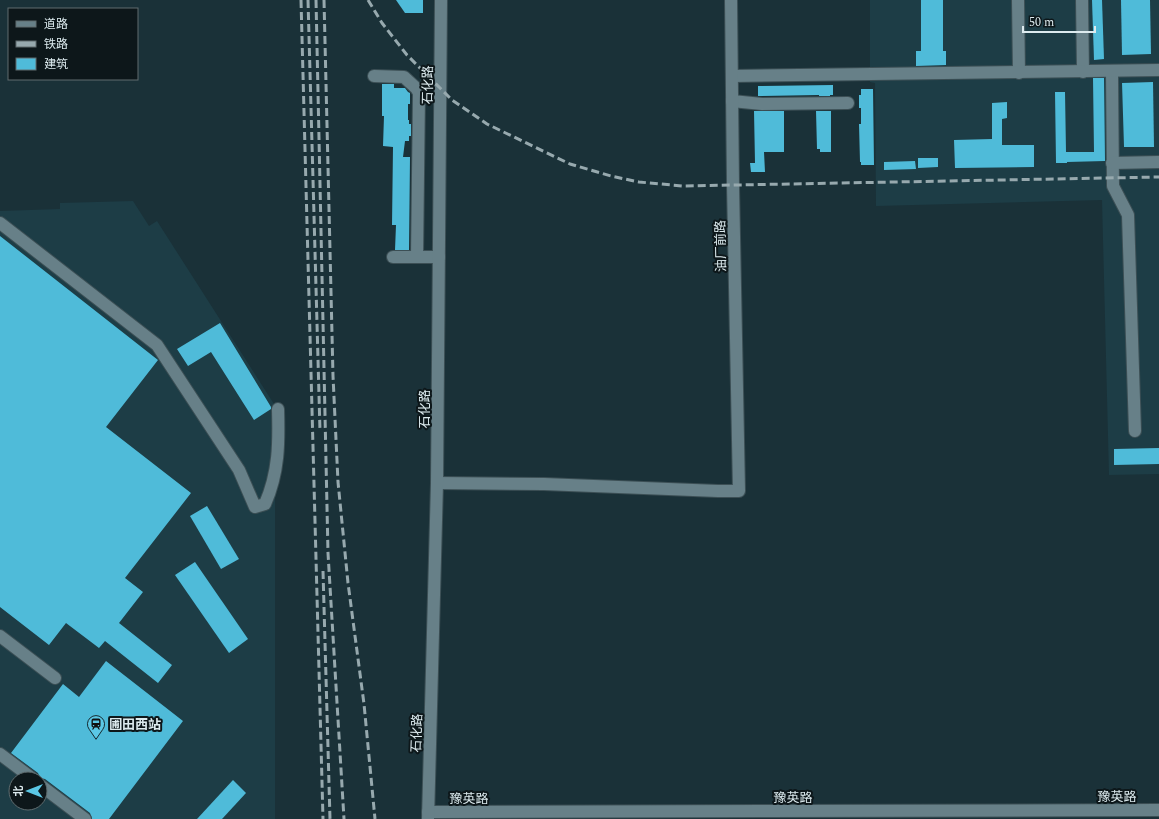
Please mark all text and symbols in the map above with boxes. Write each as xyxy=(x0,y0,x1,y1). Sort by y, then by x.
legend xyxy=(8,8,138,80)
scale bar xyxy=(1023,8,1095,34)
text: 50 m xyxy=(1029,13,1054,32)
text: 道路 xyxy=(44,15,68,34)
text: 铁路 xyxy=(44,35,68,54)
text: 建筑 xyxy=(44,55,68,74)
street label: 石化路 xyxy=(418,65,438,105)
street label: 油厂前路 xyxy=(711,220,731,272)
street label: 石化路 xyxy=(415,389,435,429)
street label: 石化路 xyxy=(406,713,428,753)
station icon: 圃田西站 xyxy=(86,714,106,739)
place label: 圃田西站 xyxy=(109,715,161,735)
north arrow xyxy=(8,771,48,811)
text: 北 xyxy=(10,786,27,797)
street label: 豫英路 xyxy=(1097,787,1137,807)
street label: 豫英路 xyxy=(773,788,813,808)
street label: 豫英路 xyxy=(449,789,489,809)

